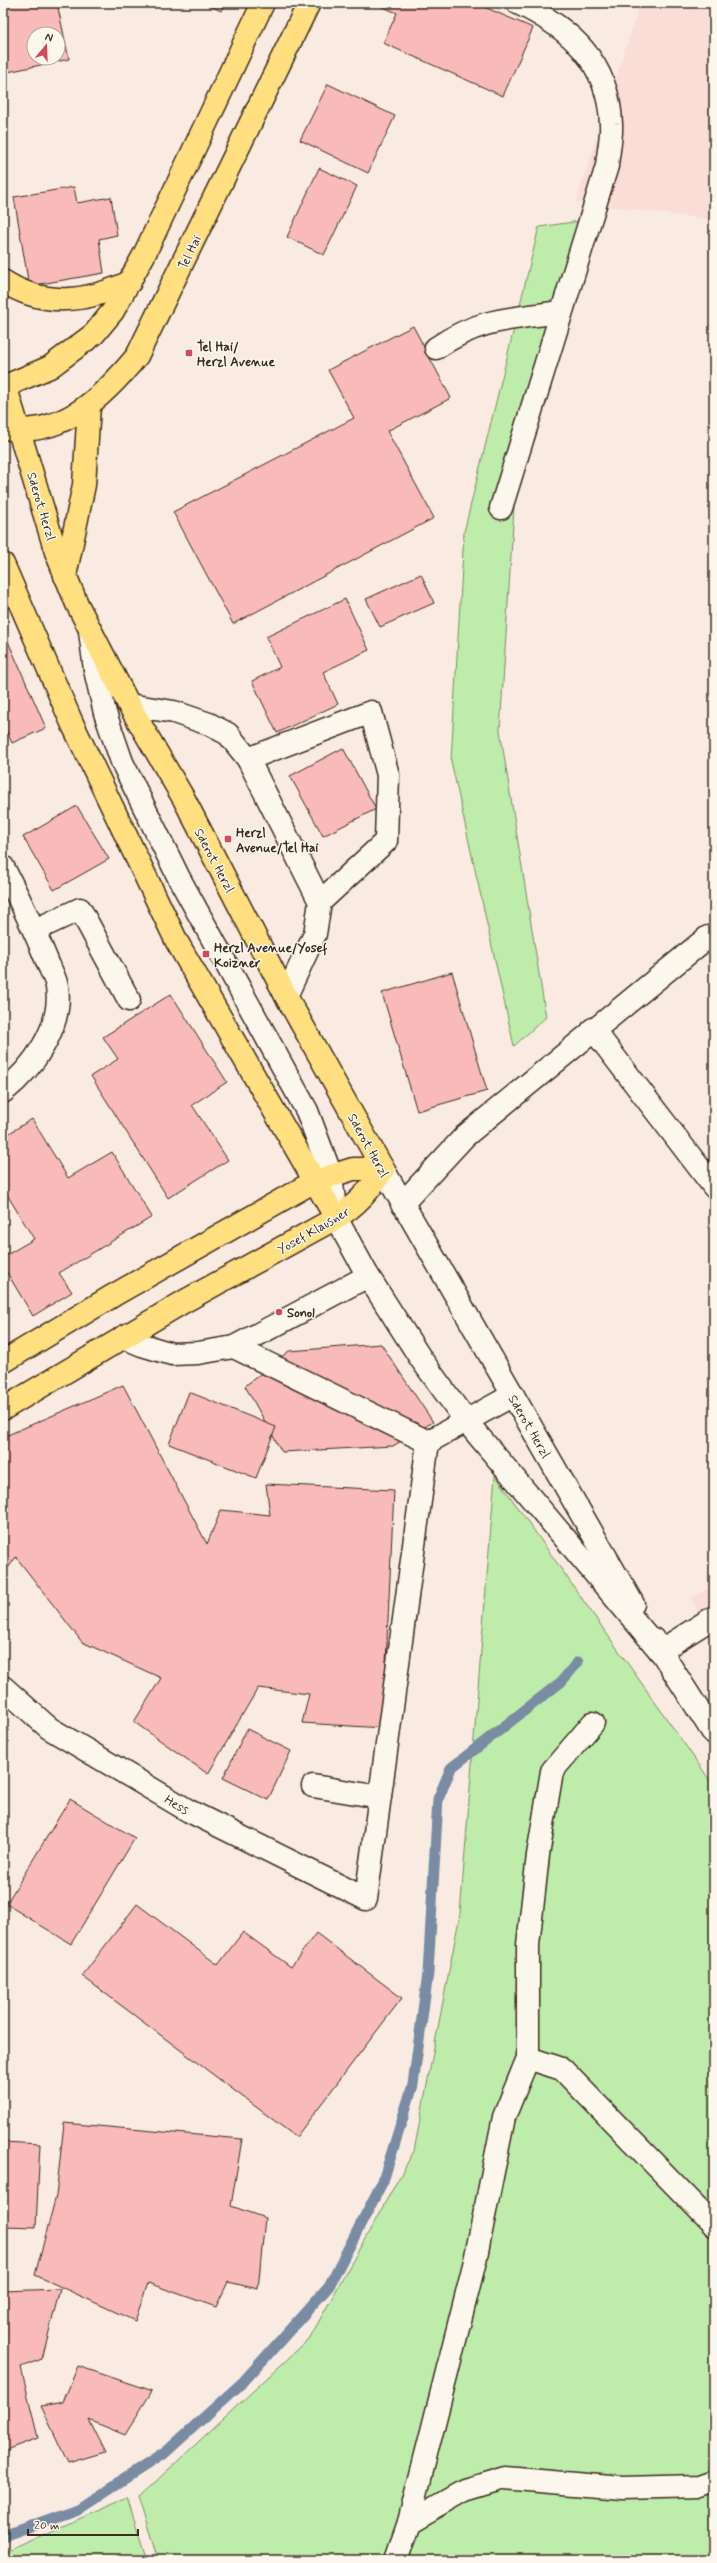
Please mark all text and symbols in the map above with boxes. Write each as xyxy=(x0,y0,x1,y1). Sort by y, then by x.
north arrow xyxy=(26,26,66,66)
text: N xyxy=(43,30,55,45)
street label: Tel Hai xyxy=(175,233,206,273)
place label: Tel Hai/ Herzl Avenue xyxy=(197,339,275,371)
marker: Tel Hai/ Herzl Avenue xyxy=(184,348,194,358)
street label: Sderot Herzl xyxy=(22,470,59,543)
place label: Herzl Avenue/Tel Hai xyxy=(236,825,318,857)
street label: Sderot Herzl xyxy=(190,826,238,896)
marker: Herzl Avenue/Tel Hai xyxy=(223,834,233,844)
place label: Herzl Avenue/Yosef Koizner xyxy=(214,940,327,972)
marker: Herzl Avenue/Yosef Koizner xyxy=(201,949,211,959)
street label: Sderot Herzl xyxy=(343,1111,392,1181)
street label: Yosef Klausner xyxy=(275,1203,353,1259)
place label: Sonol xyxy=(287,1305,315,1322)
marker: Sonol xyxy=(274,1307,284,1317)
street label: Sderot Herzl xyxy=(504,1392,554,1462)
street label: Hess xyxy=(161,1792,192,1819)
scale bar xyxy=(28,2511,138,2537)
text: 20 m xyxy=(34,2518,60,2534)

